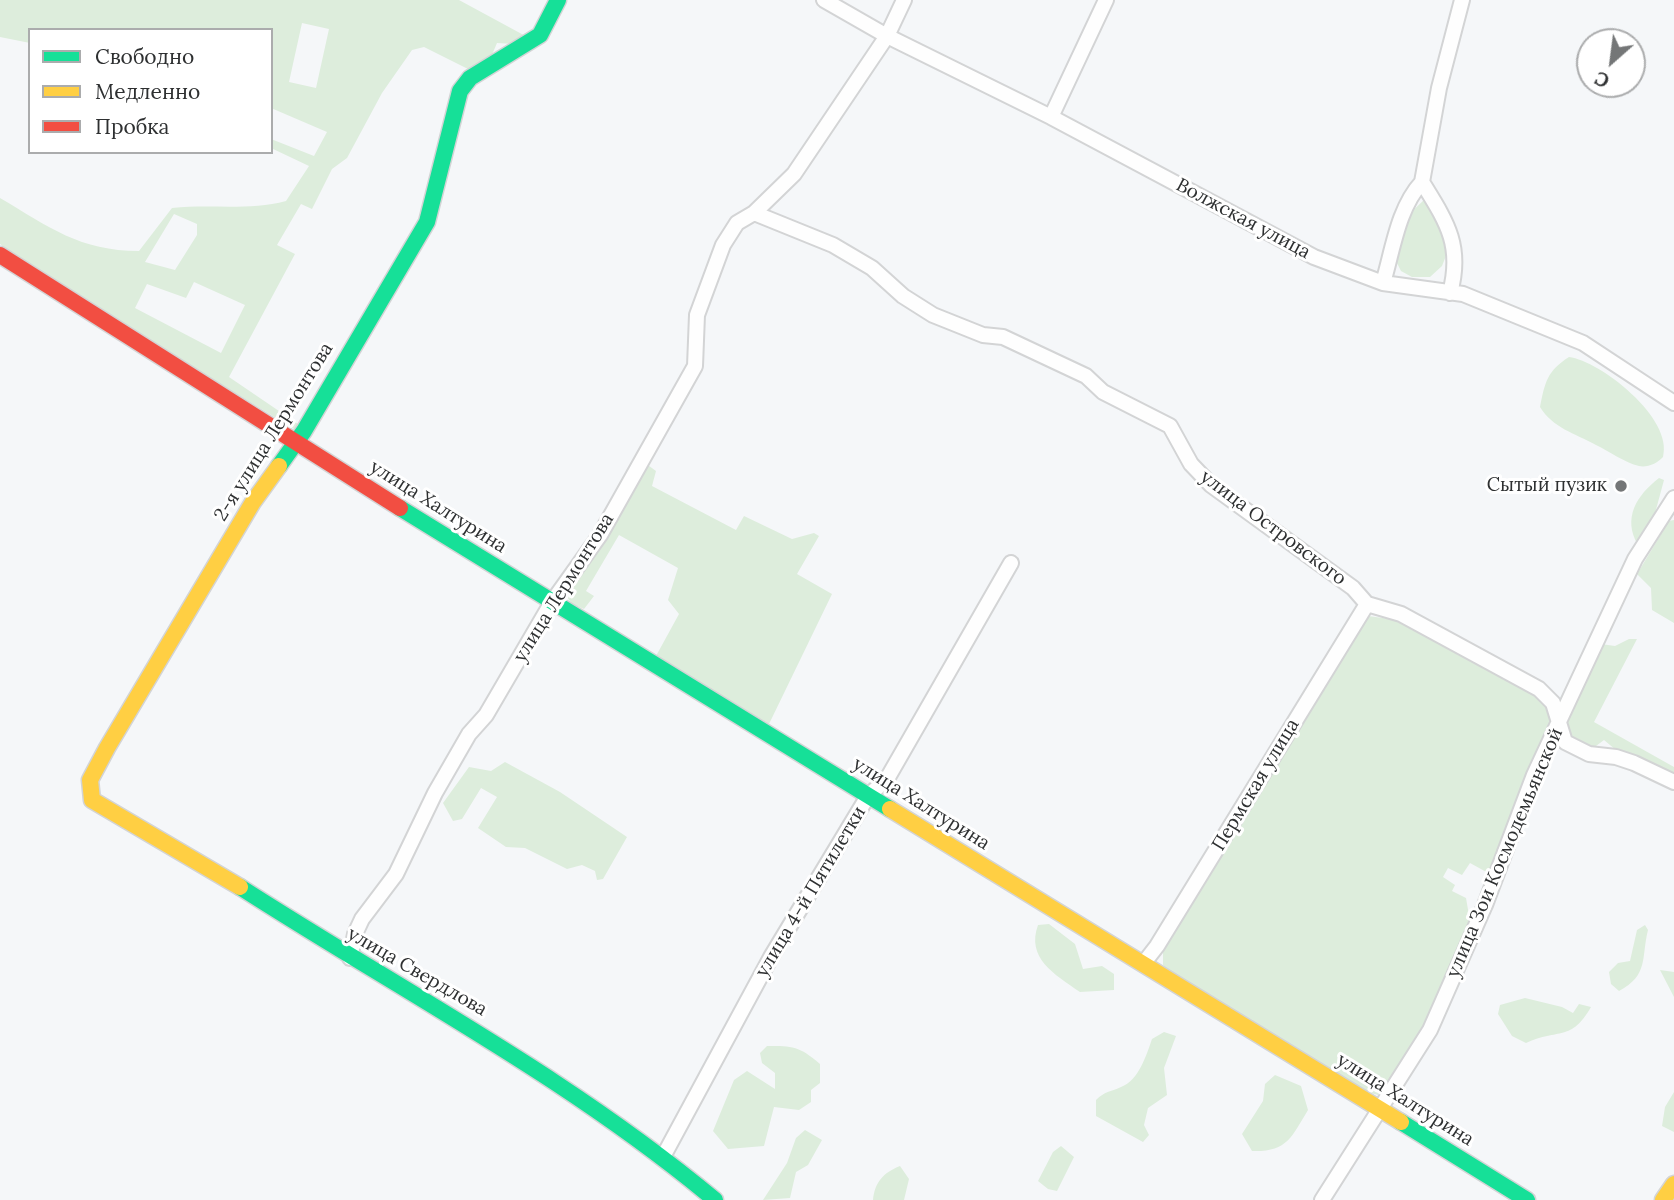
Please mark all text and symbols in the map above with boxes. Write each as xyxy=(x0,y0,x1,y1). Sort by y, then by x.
legend xyxy=(28,28,273,154)
north arrow xyxy=(1576,28,1646,98)
text: Свободно xyxy=(95,43,194,70)
text: С xyxy=(1591,66,1613,93)
text: Медленно xyxy=(95,78,200,105)
text: Пробка xyxy=(95,113,169,140)
street label: Волжская улица xyxy=(1172,174,1314,264)
street label: 2-я улица Лермонтова xyxy=(210,339,338,525)
street label: улица Халтурина xyxy=(365,456,511,558)
street label: улица Островского xyxy=(1195,466,1351,590)
place label: Сытый пузик xyxy=(1487,475,1607,497)
marker: Сытый пузик xyxy=(1613,478,1629,494)
street label: улица Лермонтова xyxy=(509,509,619,667)
street label: Пермская улица xyxy=(1208,715,1304,855)
street label: улица Зои Космодемьянской xyxy=(1442,725,1568,981)
street label: улица Халтурина xyxy=(848,753,994,855)
street label: улица 4-й Пятилетки xyxy=(751,802,871,982)
street label: улица Свердлова xyxy=(343,923,491,1021)
street label: улица Халтурина xyxy=(1332,1049,1478,1151)

